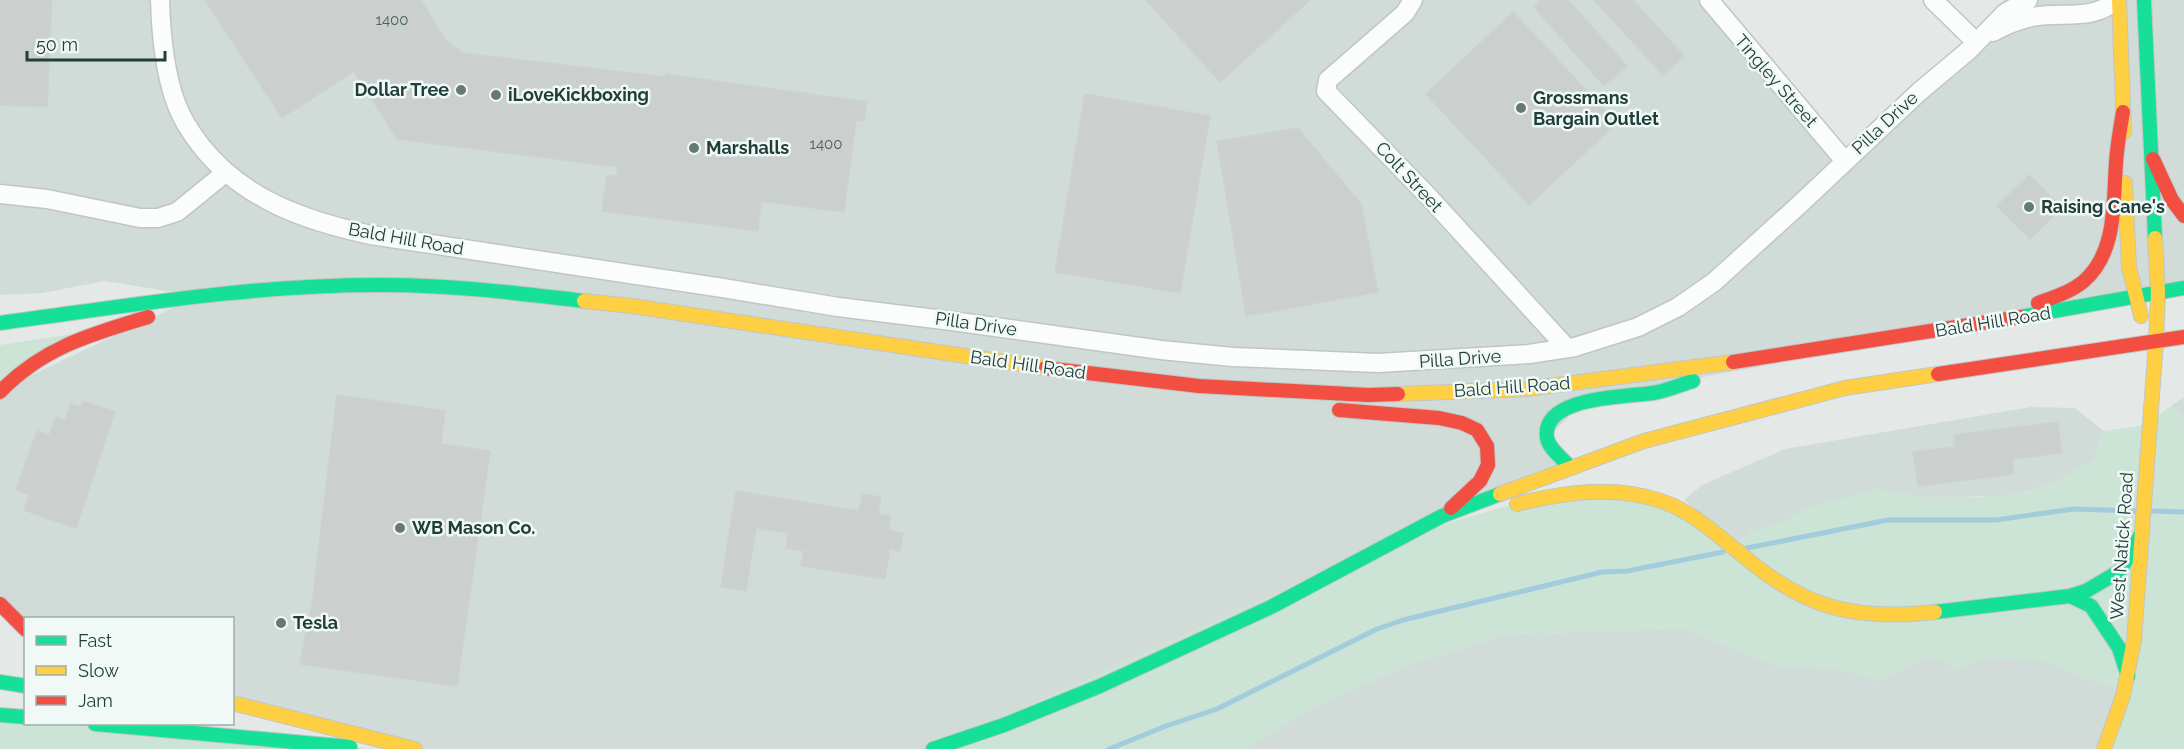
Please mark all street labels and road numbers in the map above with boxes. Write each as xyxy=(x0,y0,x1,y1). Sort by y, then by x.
street label: Tingley Street xyxy=(1731,30,1822,131)
street label: Pilla Drive xyxy=(1847,87,1922,158)
street label: Colt Street xyxy=(1372,137,1447,216)
street label: Bald Hill Road xyxy=(347,218,465,259)
street label: Bald Hill Road xyxy=(1934,302,2052,341)
street label: Pilla Drive xyxy=(934,307,1019,340)
street label: Pilla Drive xyxy=(1418,345,1502,372)
street label: Bald Hill Road xyxy=(969,346,1087,383)
street label: Bald Hill Road xyxy=(1453,372,1571,401)
street label: West Natick Road xyxy=(2106,471,2137,621)

